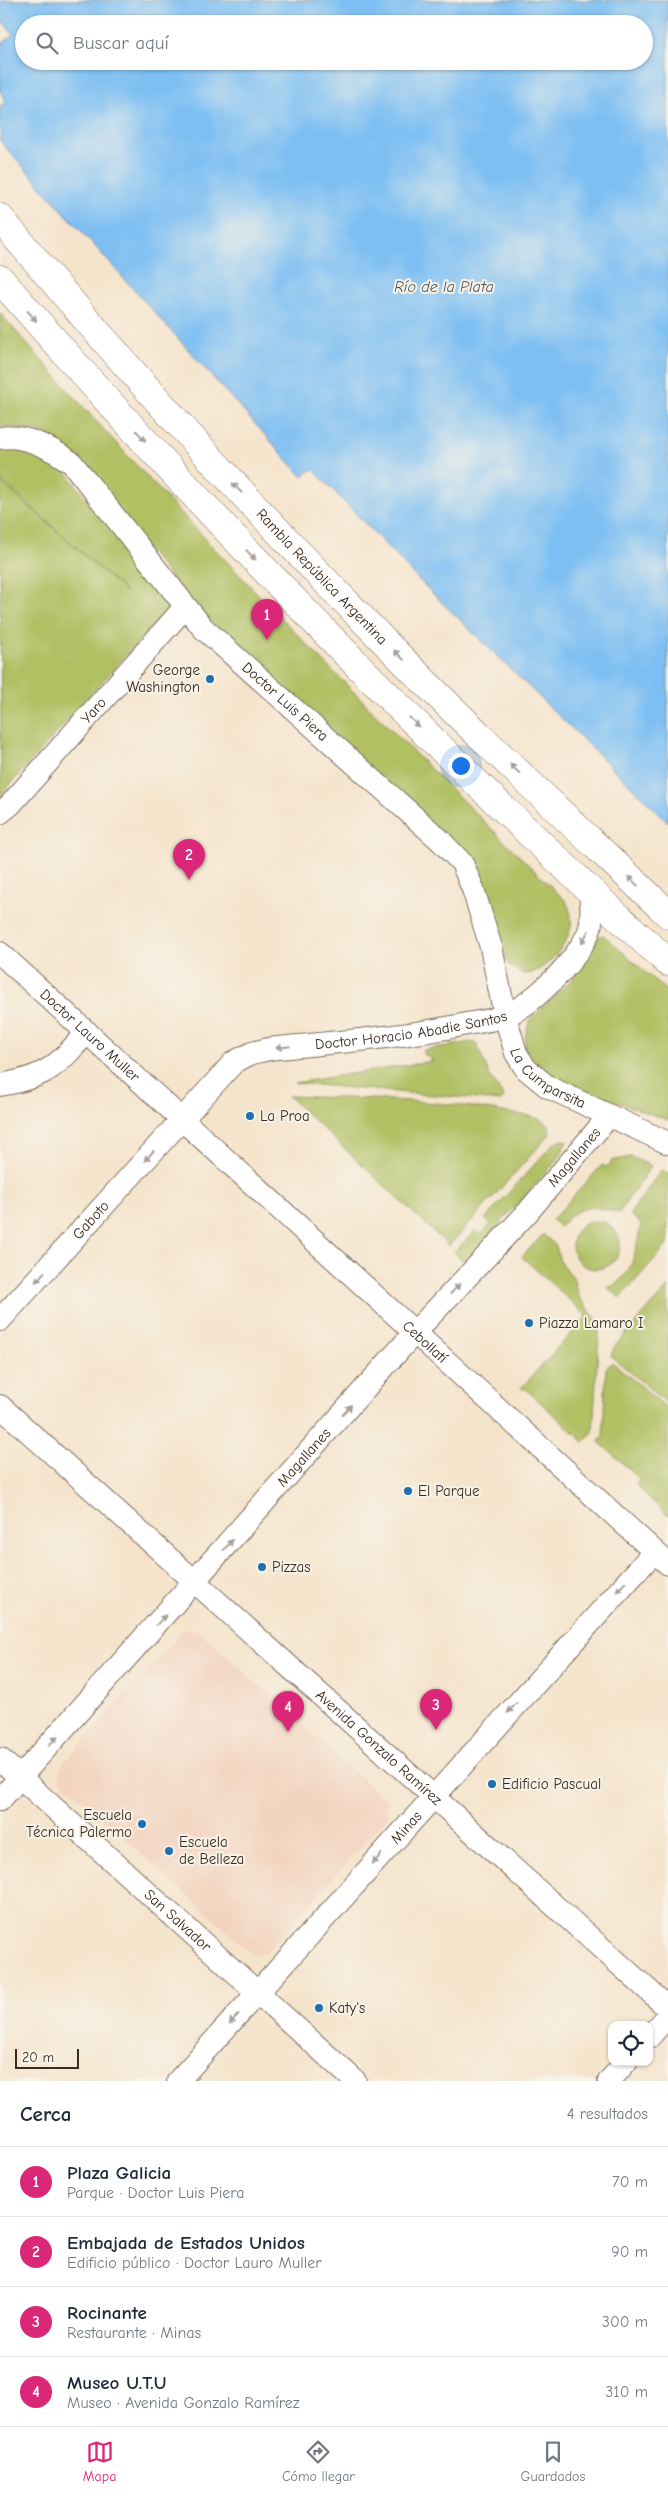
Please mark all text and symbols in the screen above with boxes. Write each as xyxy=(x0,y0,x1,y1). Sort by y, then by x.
search box xyxy=(15,15,653,70)
icon: search xyxy=(33,29,61,57)
text: Buscar aquí xyxy=(73,32,169,54)
water label: Río de la Plata xyxy=(394,278,494,296)
one-way arrow xyxy=(26,309,38,321)
one-way arrow xyxy=(135,430,147,442)
one-way arrow xyxy=(231,482,243,494)
street label: Rambla República Argentina xyxy=(252,505,391,648)
one-way arrow xyxy=(245,549,257,561)
pin: 1 xyxy=(251,599,283,640)
one-way arrow xyxy=(393,650,405,662)
street label: Doctor Luis Piera xyxy=(238,658,332,745)
place label: George Washington xyxy=(126,661,200,696)
marker: George Washington xyxy=(204,673,216,685)
street label: Yaro xyxy=(77,693,110,727)
one-way arrow xyxy=(408,715,420,727)
your location xyxy=(448,753,474,779)
one-way arrow xyxy=(510,763,522,775)
pin: 2 xyxy=(173,839,205,880)
one-way arrow xyxy=(627,875,639,887)
one-way arrow xyxy=(580,931,589,944)
street label: Doctor Lauro Muller xyxy=(36,985,144,1086)
street label: Doctor Horacio Abadie Santos xyxy=(314,1007,509,1053)
one-way arrow xyxy=(275,1044,291,1052)
street label: La Cumparsita xyxy=(506,1046,588,1112)
place label: La Proa xyxy=(260,1107,310,1125)
marker: La Proa xyxy=(244,1110,256,1122)
street label: Magallanes xyxy=(544,1124,604,1191)
one-way arrow xyxy=(143,1150,155,1162)
street label: Gaboto xyxy=(69,1197,113,1243)
one-way arrow xyxy=(34,1270,46,1282)
one-way arrow xyxy=(449,1284,461,1296)
place label: Piazza Lamaro I xyxy=(539,1314,644,1332)
street label: Cebollatí xyxy=(399,1317,452,1367)
marker: Piazza Lamaro I xyxy=(523,1317,535,1329)
one-way arrow xyxy=(341,1405,353,1417)
street label: Magallanes xyxy=(273,1424,335,1490)
place label: El Parque xyxy=(418,1482,480,1500)
marker: El Parque xyxy=(402,1485,414,1497)
one-way arrow xyxy=(222,1540,234,1552)
place label: Pizzas xyxy=(272,1558,310,1576)
marker: Pizzas xyxy=(256,1561,268,1573)
one-way arrow xyxy=(615,1581,627,1593)
one-way arrow xyxy=(156,1614,167,1627)
street label: Avenida Gonzalo Ramírez xyxy=(312,1686,446,1809)
pin: 3 xyxy=(420,1689,452,1730)
pin: 4 xyxy=(272,1691,304,1732)
one-way arrow xyxy=(506,1701,518,1713)
one-way arrow xyxy=(47,1736,59,1748)
place label: Edificio Pascual xyxy=(502,1775,601,1793)
marker: Edificio Pascual xyxy=(486,1778,498,1790)
place label: Escuela Técnica Palermo xyxy=(26,1806,132,1841)
street label: Minas xyxy=(387,1807,426,1848)
marker: Escuela Técnica Palermo xyxy=(136,1818,148,1830)
place label: Escuela de Belleza xyxy=(179,1833,244,1868)
marker: Escuela de Belleza xyxy=(163,1845,175,1857)
one-way arrow xyxy=(371,1852,383,1864)
street label: San Salvador xyxy=(141,1885,215,1955)
place label: Katy's xyxy=(329,1999,365,2017)
marker: Katy's xyxy=(313,2002,325,2014)
one-way arrow xyxy=(228,2013,239,2026)
map controls xyxy=(608,2021,653,2066)
button: locate xyxy=(608,2021,653,2066)
scale bar xyxy=(15,2046,79,2069)
text: 20 m xyxy=(22,2049,54,2066)
text: Cerca xyxy=(20,2102,71,2126)
text: 4 resultados xyxy=(567,2105,648,2123)
text: Plaza Galicia xyxy=(67,2162,171,2184)
text: 1 xyxy=(33,2173,39,2191)
text: 70 m xyxy=(612,2173,648,2191)
text: Parque · Doctor Luis Piera xyxy=(67,2184,245,2202)
text: Embajada de Estados Unidos xyxy=(67,2232,305,2254)
text: 2 xyxy=(32,2243,40,2261)
text: 90 m xyxy=(611,2243,648,2261)
text: Edificio público · Doctor Lauro Muller xyxy=(67,2254,322,2272)
text: Rocinante xyxy=(67,2302,147,2324)
text: 3 xyxy=(32,2313,40,2331)
text: 300 m xyxy=(602,2313,648,2331)
text: Restaurante · Minas xyxy=(67,2324,201,2342)
text: Museo U.T.U xyxy=(67,2372,167,2394)
text: 4 xyxy=(32,2383,40,2401)
text: 310 m xyxy=(605,2383,648,2401)
text: Museo · Avenida Gonzalo Ramírez xyxy=(67,2394,300,2412)
tab: Mapa xyxy=(83,2438,116,2485)
tab: Cómo llegar xyxy=(282,2438,355,2485)
tab: Guardados xyxy=(520,2438,585,2485)

